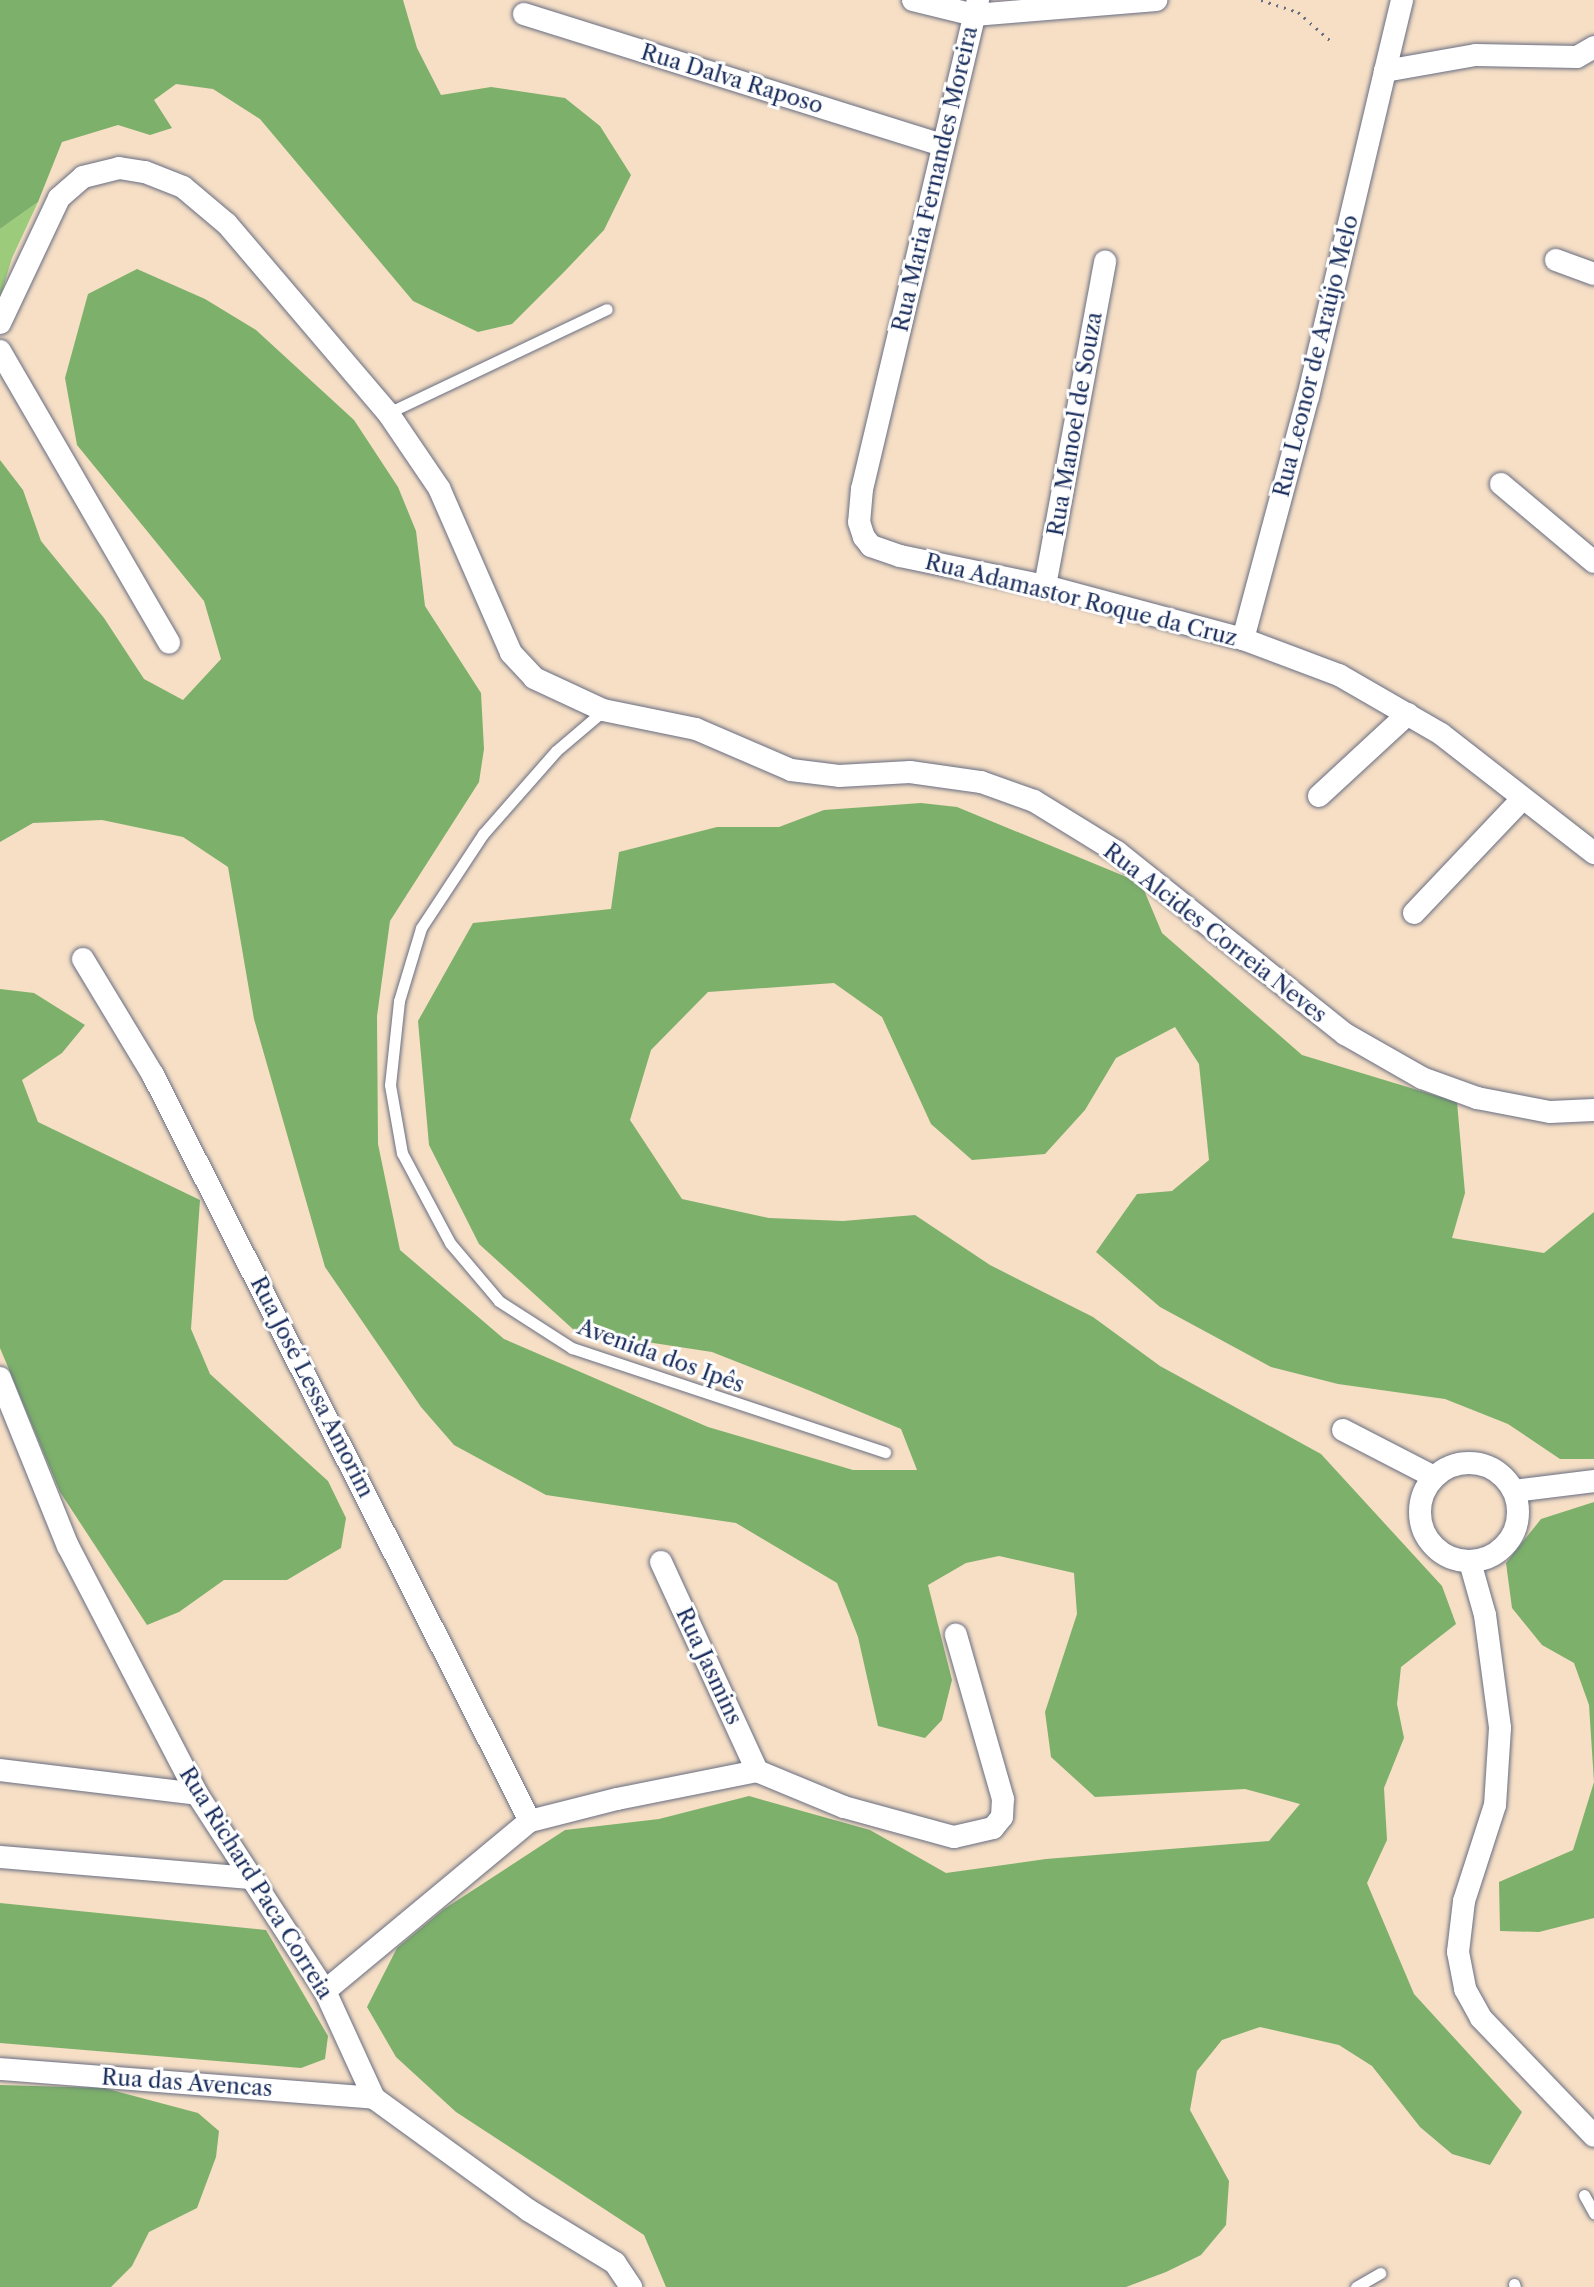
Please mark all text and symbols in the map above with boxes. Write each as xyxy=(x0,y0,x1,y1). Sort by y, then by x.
street label: Rua Maria Fernandes Moreira xyxy=(887,23,983,335)
street label: Rua Dalva Raposo xyxy=(638,39,826,119)
street label: Rua Leonor de Araújo Melo xyxy=(1268,212,1364,500)
street label: Rua Manoel de Souza xyxy=(1042,310,1108,538)
street label: Rua Adamastor Roque da Cruz xyxy=(921,548,1241,652)
street label: Rua Alcides Correia Neves xyxy=(1098,837,1332,1029)
street label: Rua José Lessa Amorim xyxy=(244,1271,380,1503)
street label: Avenida dos Ipês xyxy=(574,1314,748,1398)
street label: Rua Jasmins xyxy=(670,1603,748,1729)
street label: Rua Richard Paca Correia xyxy=(173,1762,339,2004)
street label: Rua das Avencas xyxy=(100,2064,274,2102)

